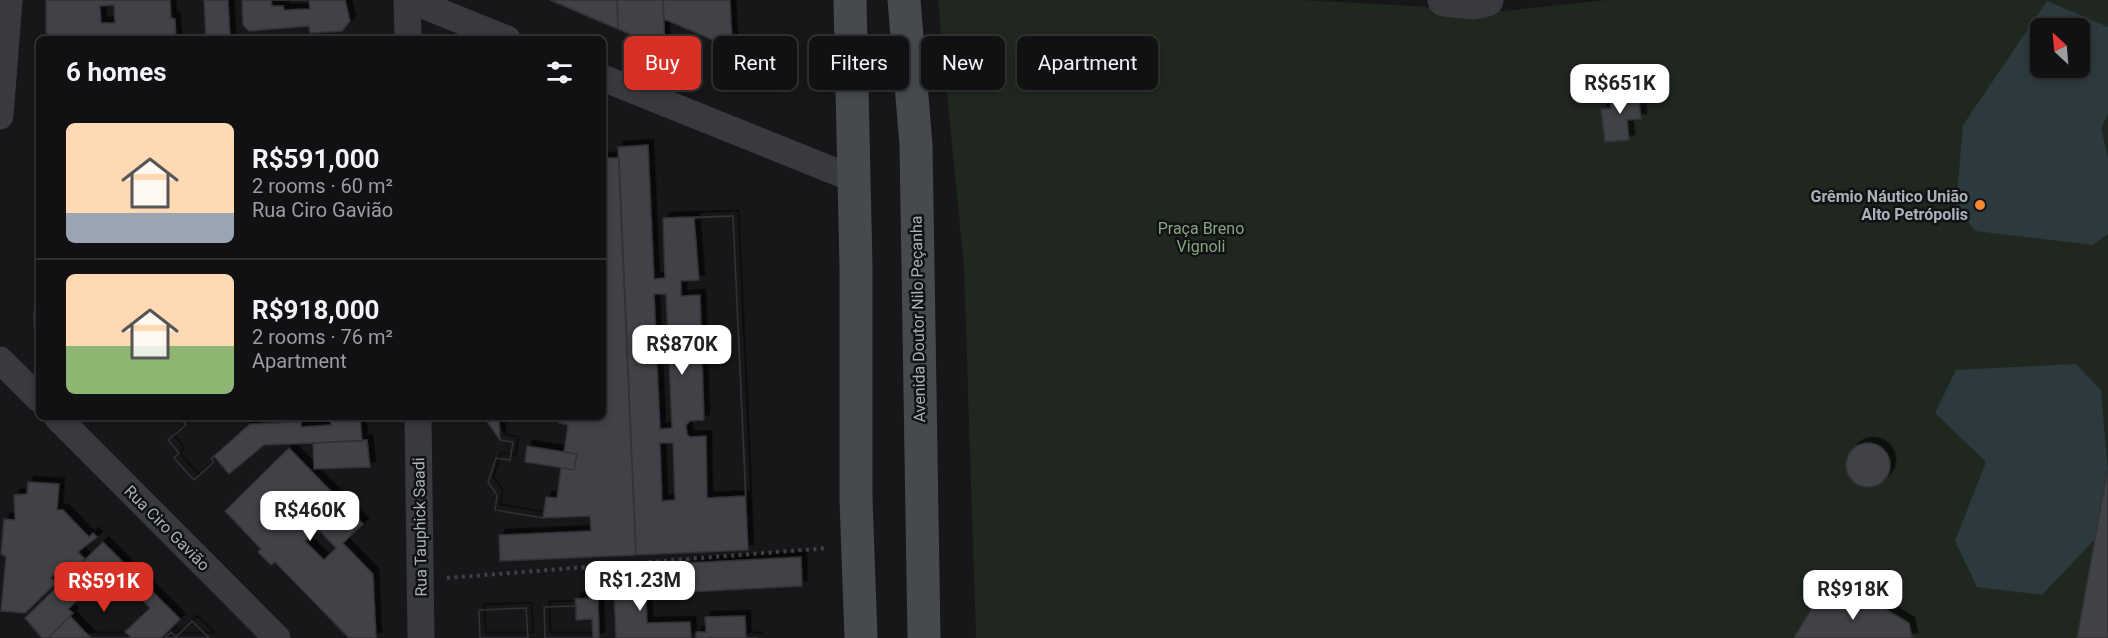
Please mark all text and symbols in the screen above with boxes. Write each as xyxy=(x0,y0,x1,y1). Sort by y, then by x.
north arrow xyxy=(2030,18,2090,78)
map controls xyxy=(2030,18,2090,78)
chip: Buy xyxy=(624,36,701,90)
chip: Rent xyxy=(713,36,797,90)
chip: Filters xyxy=(809,36,909,90)
chip: New xyxy=(921,36,1005,90)
chip: Apartment xyxy=(1017,36,1158,90)
icon: filters xyxy=(543,56,576,89)
text: 6 homes xyxy=(66,57,167,87)
pin: R$651K xyxy=(1571,64,1669,115)
text: R$651K xyxy=(1584,71,1656,95)
text: R$591,000 xyxy=(252,144,379,174)
icon: home xyxy=(114,147,186,219)
text: 2 rooms · 60 m² xyxy=(252,174,393,198)
place label: Grêmio Náutico União Alto Petrópolis xyxy=(1810,187,1968,224)
text: Rua Ciro Gavião xyxy=(252,198,393,222)
marker: Grêmio Náutico União Alto Petrópolis xyxy=(1973,198,1987,212)
street label: Avenida Doutor Nilo Peçanha xyxy=(907,215,929,423)
park label: Praça Breno Vignoli xyxy=(1158,219,1244,256)
text: R$918,000 xyxy=(252,295,379,325)
icon: home xyxy=(114,298,186,370)
text: 2 rooms · 76 m² xyxy=(252,325,393,349)
pin: R$870K xyxy=(633,325,731,376)
text: R$870K xyxy=(646,332,718,356)
text: Apartment xyxy=(252,349,347,373)
street label: Rua Tauphick Saadi xyxy=(409,457,431,597)
street label: Rua Ciro Gavião xyxy=(120,481,214,575)
pin: R$460K xyxy=(261,491,359,542)
text: R$460K xyxy=(274,498,346,522)
pin: R$1.23M xyxy=(585,561,695,612)
pin: R$591K xyxy=(55,562,153,613)
text: R$1.23M xyxy=(599,568,681,592)
text: R$591K xyxy=(68,569,140,593)
pin: R$918K xyxy=(1804,570,1902,621)
text: R$918K xyxy=(1817,577,1889,601)

